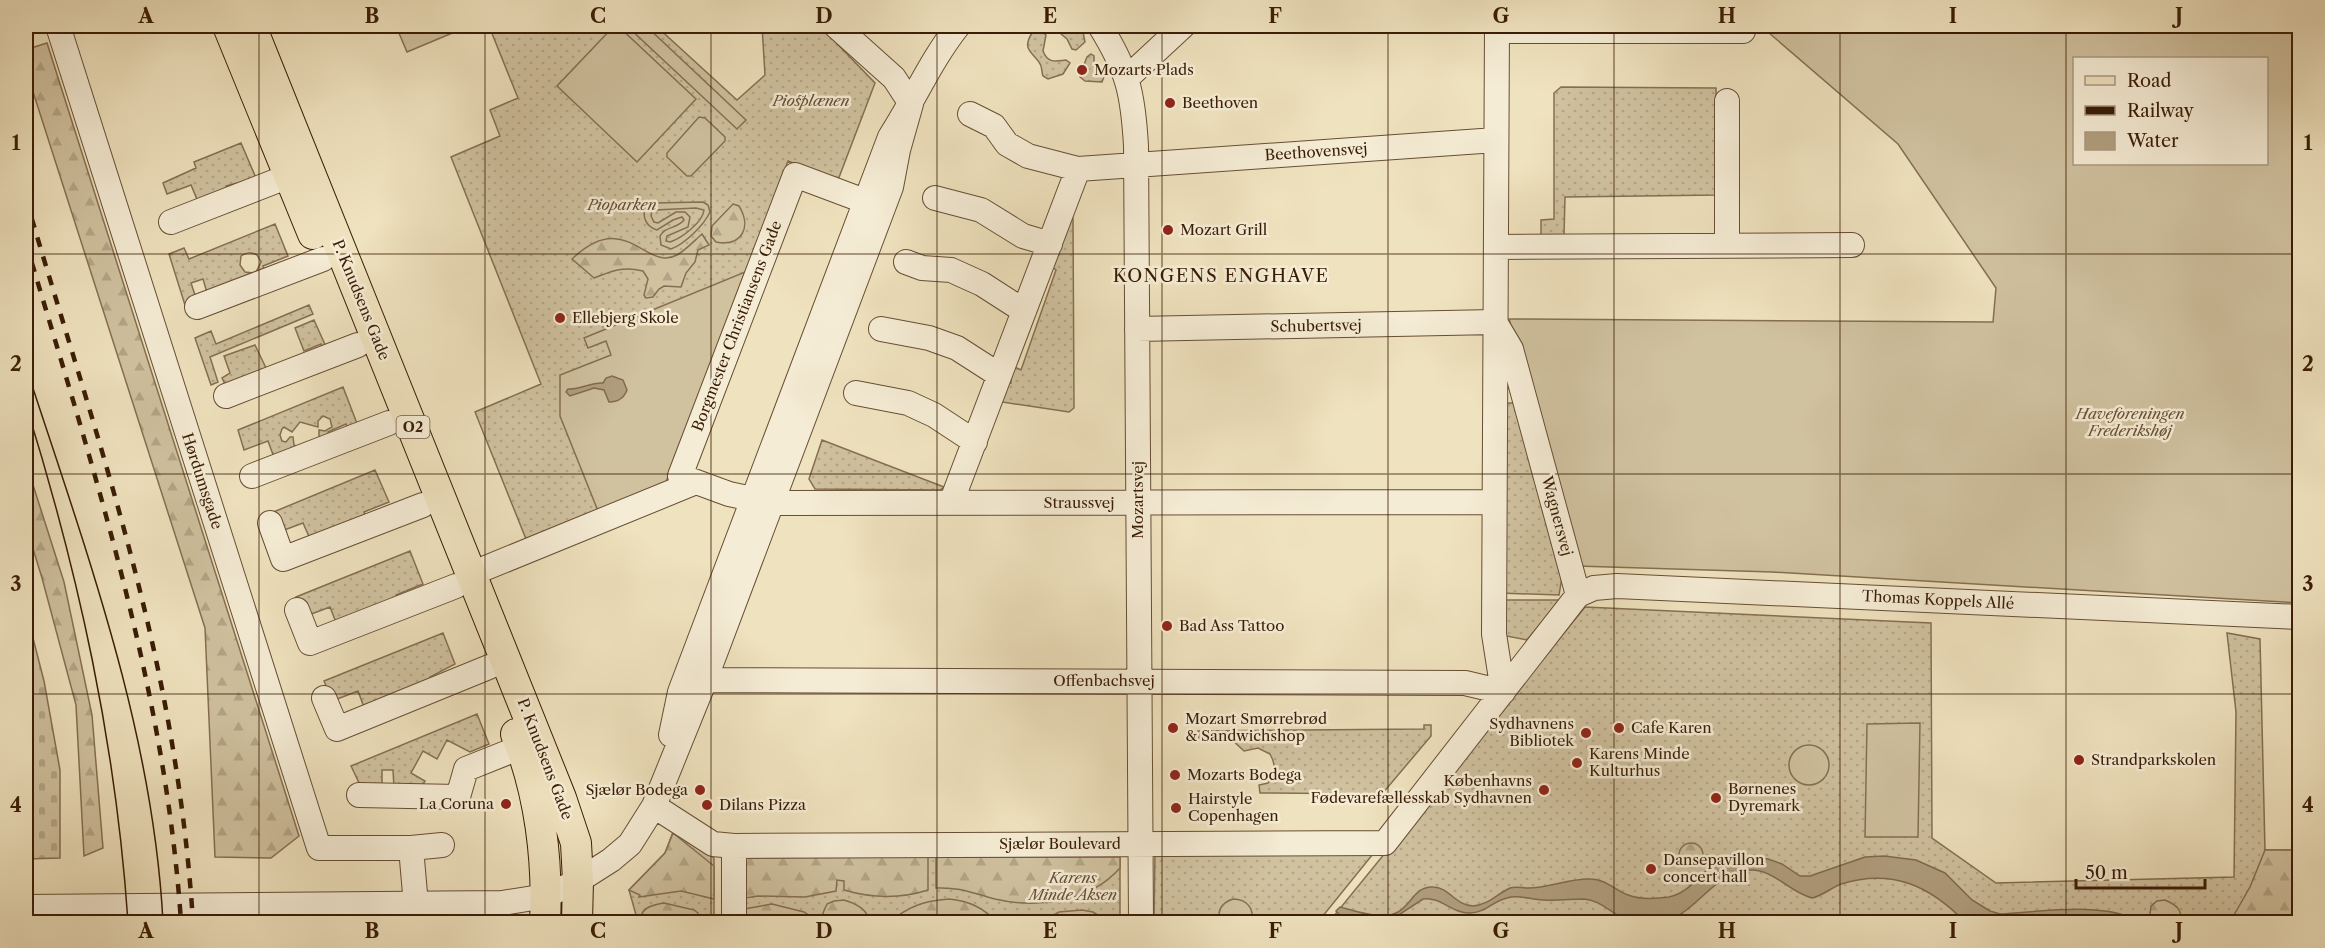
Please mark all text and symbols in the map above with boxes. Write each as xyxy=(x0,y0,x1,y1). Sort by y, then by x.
text: A xyxy=(137,4,154,28)
text: B xyxy=(365,4,380,28)
text: C xyxy=(590,4,606,28)
text: D xyxy=(815,4,833,28)
text: E xyxy=(1043,4,1057,28)
text: F xyxy=(1268,4,1282,28)
text: G xyxy=(1493,4,1510,28)
text: H xyxy=(1718,4,1736,28)
text: I xyxy=(1949,4,1957,28)
text: J xyxy=(2171,4,2183,28)
legend xyxy=(2073,57,2268,165)
place label: Mozarts Plads xyxy=(1094,60,1194,79)
marker: Mozarts Plads xyxy=(1075,63,1089,77)
text: Road xyxy=(2127,70,2172,92)
park label: Piosplænen xyxy=(771,91,850,110)
place label: Beethoven xyxy=(1182,93,1259,112)
marker: Beethoven xyxy=(1163,96,1177,110)
text: Railway xyxy=(2127,100,2195,122)
text: Water xyxy=(2126,130,2179,152)
text: 1 xyxy=(12,131,21,155)
text: 1 xyxy=(2304,131,2313,155)
street label: Beethovensvej xyxy=(1264,138,1368,165)
park label: Pioparken xyxy=(586,195,657,214)
street label: Borgmester Christiansens Gade xyxy=(687,218,786,434)
place label: Mozart Grill xyxy=(1180,220,1268,239)
marker: Mozart Grill xyxy=(1161,223,1175,237)
street label: P. Knudsens Gade xyxy=(329,237,394,363)
district label: KONGENS ENGHAVE xyxy=(1113,265,1329,287)
place label: Ellebjerg Skole xyxy=(572,308,679,327)
marker: Ellebjerg Skole xyxy=(553,311,567,325)
street label: Schubertsvej xyxy=(1270,315,1362,336)
text: 2 xyxy=(10,352,22,376)
text: 2 xyxy=(2302,352,2314,376)
park label: Haveforeningen Frederikshøj xyxy=(2074,404,2185,440)
road number: O2 xyxy=(396,416,430,438)
street label: Hørdumsgade xyxy=(178,430,227,531)
street label: Mozartsvej xyxy=(1128,461,1147,539)
street label: Wagnersvej xyxy=(1537,473,1577,558)
street label: Straussvej xyxy=(1043,493,1115,512)
text: 3 xyxy=(10,572,22,596)
text: 3 xyxy=(2302,572,2314,596)
street label: Thomas Koppels Allé xyxy=(1861,586,2015,613)
place label: Bad Ass Tattoo xyxy=(1179,616,1284,635)
marker: Bad Ass Tattoo xyxy=(1160,619,1174,633)
street label: Offenbachsvej xyxy=(1053,671,1155,690)
street label: P. Knudsens Gade xyxy=(514,695,577,822)
place label: Mozart Smørrebrød & Sandwichshop xyxy=(1185,709,1327,745)
place label: Sydhavnens Bibliotek xyxy=(1489,714,1575,750)
place label: Cafe Karen xyxy=(1631,718,1712,737)
marker: Mozart Smørrebrød & Sandwichshop xyxy=(1166,721,1180,735)
marker: Cafe Karen xyxy=(1612,721,1626,735)
marker: Sydhavnens Bibliotek xyxy=(1579,726,1593,740)
place label: Karens Minde Kulturhus xyxy=(1589,744,1690,780)
place label: Strandparkskolen xyxy=(2091,750,2217,769)
marker: Strandparkskolen xyxy=(2072,753,2086,767)
marker: Karens Minde Kulturhus xyxy=(1570,756,1584,770)
place label: Mozarts Bodega xyxy=(1187,765,1302,784)
marker: Mozarts Bodega xyxy=(1168,768,1182,782)
place label: Københavns Fødevarefællesskab Sydhavnen xyxy=(1310,771,1533,807)
place label: Børnenes Dyremark xyxy=(1728,779,1801,815)
place label: Sjælør Bodega xyxy=(585,780,688,799)
marker: Sjælør Bodega xyxy=(693,783,707,797)
marker: Københavns Fødevarefællesskab Sydhavnen xyxy=(1537,783,1551,797)
place label: Hairstyle Copenhagen xyxy=(1188,789,1279,825)
marker: Børnenes Dyremark xyxy=(1709,791,1723,805)
text: 4 xyxy=(10,793,22,817)
text: 4 xyxy=(2302,793,2314,817)
place label: La Coruna xyxy=(419,794,494,813)
place label: Dilans Pizza xyxy=(719,795,806,814)
marker: La Coruna xyxy=(499,797,513,811)
marker: Dilans Pizza xyxy=(700,798,714,812)
marker: Hairstyle Copenhagen xyxy=(1169,801,1183,815)
street label: Sjælør Boulevard xyxy=(999,834,1121,853)
place label: Dansepavillon concert hall xyxy=(1663,850,1765,886)
scale bar xyxy=(2076,852,2205,890)
marker: Dansepavillon concert hall xyxy=(1644,862,1658,876)
text: 50 m xyxy=(2085,862,2128,884)
park label: Karens Minde Aksen xyxy=(1027,868,1117,904)
text: A xyxy=(137,919,154,943)
text: B xyxy=(365,919,380,943)
text: C xyxy=(590,919,606,943)
text: D xyxy=(815,919,833,943)
text: E xyxy=(1043,919,1057,943)
text: F xyxy=(1268,919,1282,943)
text: G xyxy=(1493,919,1510,943)
text: H xyxy=(1718,919,1736,943)
text: I xyxy=(1949,919,1957,943)
text: J xyxy=(2171,919,2183,943)

